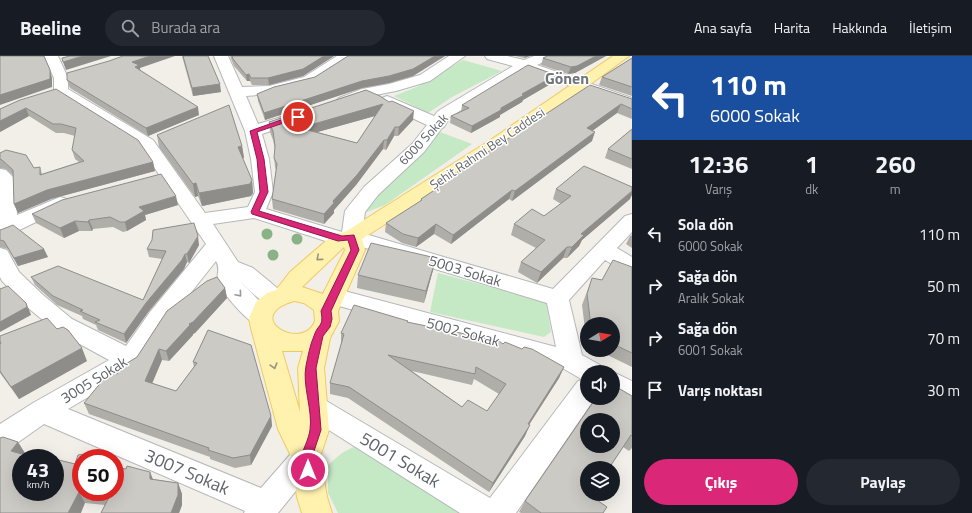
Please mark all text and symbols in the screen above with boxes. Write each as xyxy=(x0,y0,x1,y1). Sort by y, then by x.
search box xyxy=(105,10,385,46)
text: Beeline xyxy=(20,13,81,42)
text: Burada ara xyxy=(151,16,220,39)
icon: search xyxy=(119,17,141,39)
text: Ana sayfa xyxy=(694,17,752,38)
text: Harita xyxy=(774,17,810,38)
text: Hakkında xyxy=(832,17,887,38)
text: İletişim xyxy=(909,17,952,38)
text: 110 m xyxy=(710,63,787,106)
district label: Gönen xyxy=(545,66,589,90)
icon: left xyxy=(644,72,696,124)
pin xyxy=(281,100,315,134)
street label: Şehit Rahmi Bey Caddesi xyxy=(425,102,549,194)
text: 6000 Sokak xyxy=(710,102,800,129)
icon: arrive xyxy=(287,106,309,128)
street label: 6000 Sokak xyxy=(394,108,452,170)
text: 12:36 xyxy=(689,146,748,182)
text: 1 xyxy=(805,146,819,182)
text: 260 xyxy=(875,146,915,182)
text: Varış xyxy=(705,179,732,199)
text: dk xyxy=(805,179,818,199)
text: m xyxy=(890,179,901,199)
text: Sola dön xyxy=(678,213,734,236)
icon: left xyxy=(644,223,666,245)
text: 110 m xyxy=(919,223,960,246)
text: 6000 Sokak xyxy=(678,236,743,256)
street label: 5003 Sokak xyxy=(426,249,504,292)
one-way arrow xyxy=(317,253,324,260)
text: Sağa dön xyxy=(678,265,737,288)
icon: right xyxy=(644,275,666,297)
text: 50 m xyxy=(927,275,960,298)
text: Aralık Sokak xyxy=(678,288,745,308)
one-way arrow xyxy=(234,289,241,297)
street label: 5002 Sokak xyxy=(424,311,502,352)
north arrow xyxy=(580,317,620,357)
map controls xyxy=(580,317,620,501)
text: Sağa dön xyxy=(678,317,737,340)
icon: right xyxy=(644,327,666,349)
text: 70 m xyxy=(927,327,960,350)
text: 6001 Sokak xyxy=(678,340,743,360)
street label: 3005 Sokak xyxy=(56,350,132,409)
one-way arrow xyxy=(269,362,278,369)
button: sound xyxy=(580,365,620,405)
icon: arrive xyxy=(644,379,666,401)
text: Varış noktası xyxy=(678,379,762,402)
text: 30 m xyxy=(927,379,960,402)
button: search xyxy=(580,413,620,453)
street label: 5001 Sokak xyxy=(355,425,446,494)
street label: 3007 Sokak xyxy=(141,442,234,502)
speed limit sign: 50 xyxy=(72,449,124,501)
position arrow xyxy=(287,449,329,491)
text: 43 xyxy=(27,454,49,485)
button: Çıkış xyxy=(644,459,798,505)
button: Paylaş xyxy=(806,459,960,505)
button: layers xyxy=(580,461,620,501)
text: km/h xyxy=(27,477,49,492)

